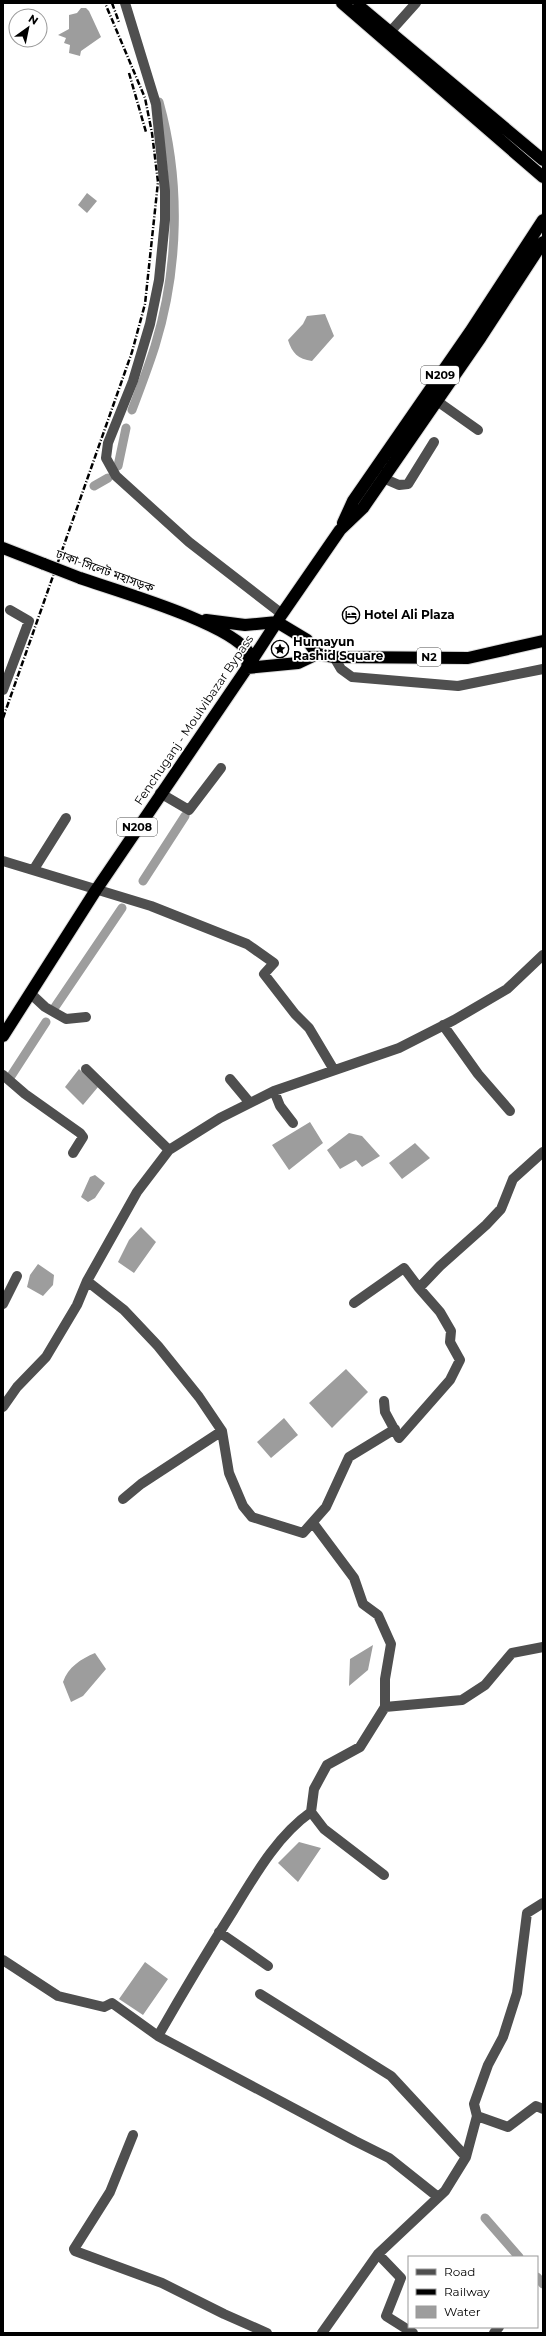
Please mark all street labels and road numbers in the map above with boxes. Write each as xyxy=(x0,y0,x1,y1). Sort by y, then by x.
road number: N209 xyxy=(421,366,459,384)
street label: ঢাকা-সিলেট মহাসড়ক xyxy=(53,545,157,595)
street label: Fenchuganj - Moulvibazar Bypass xyxy=(131,632,256,808)
road number: N2 xyxy=(417,648,441,666)
road number: N208 xyxy=(117,818,157,836)

